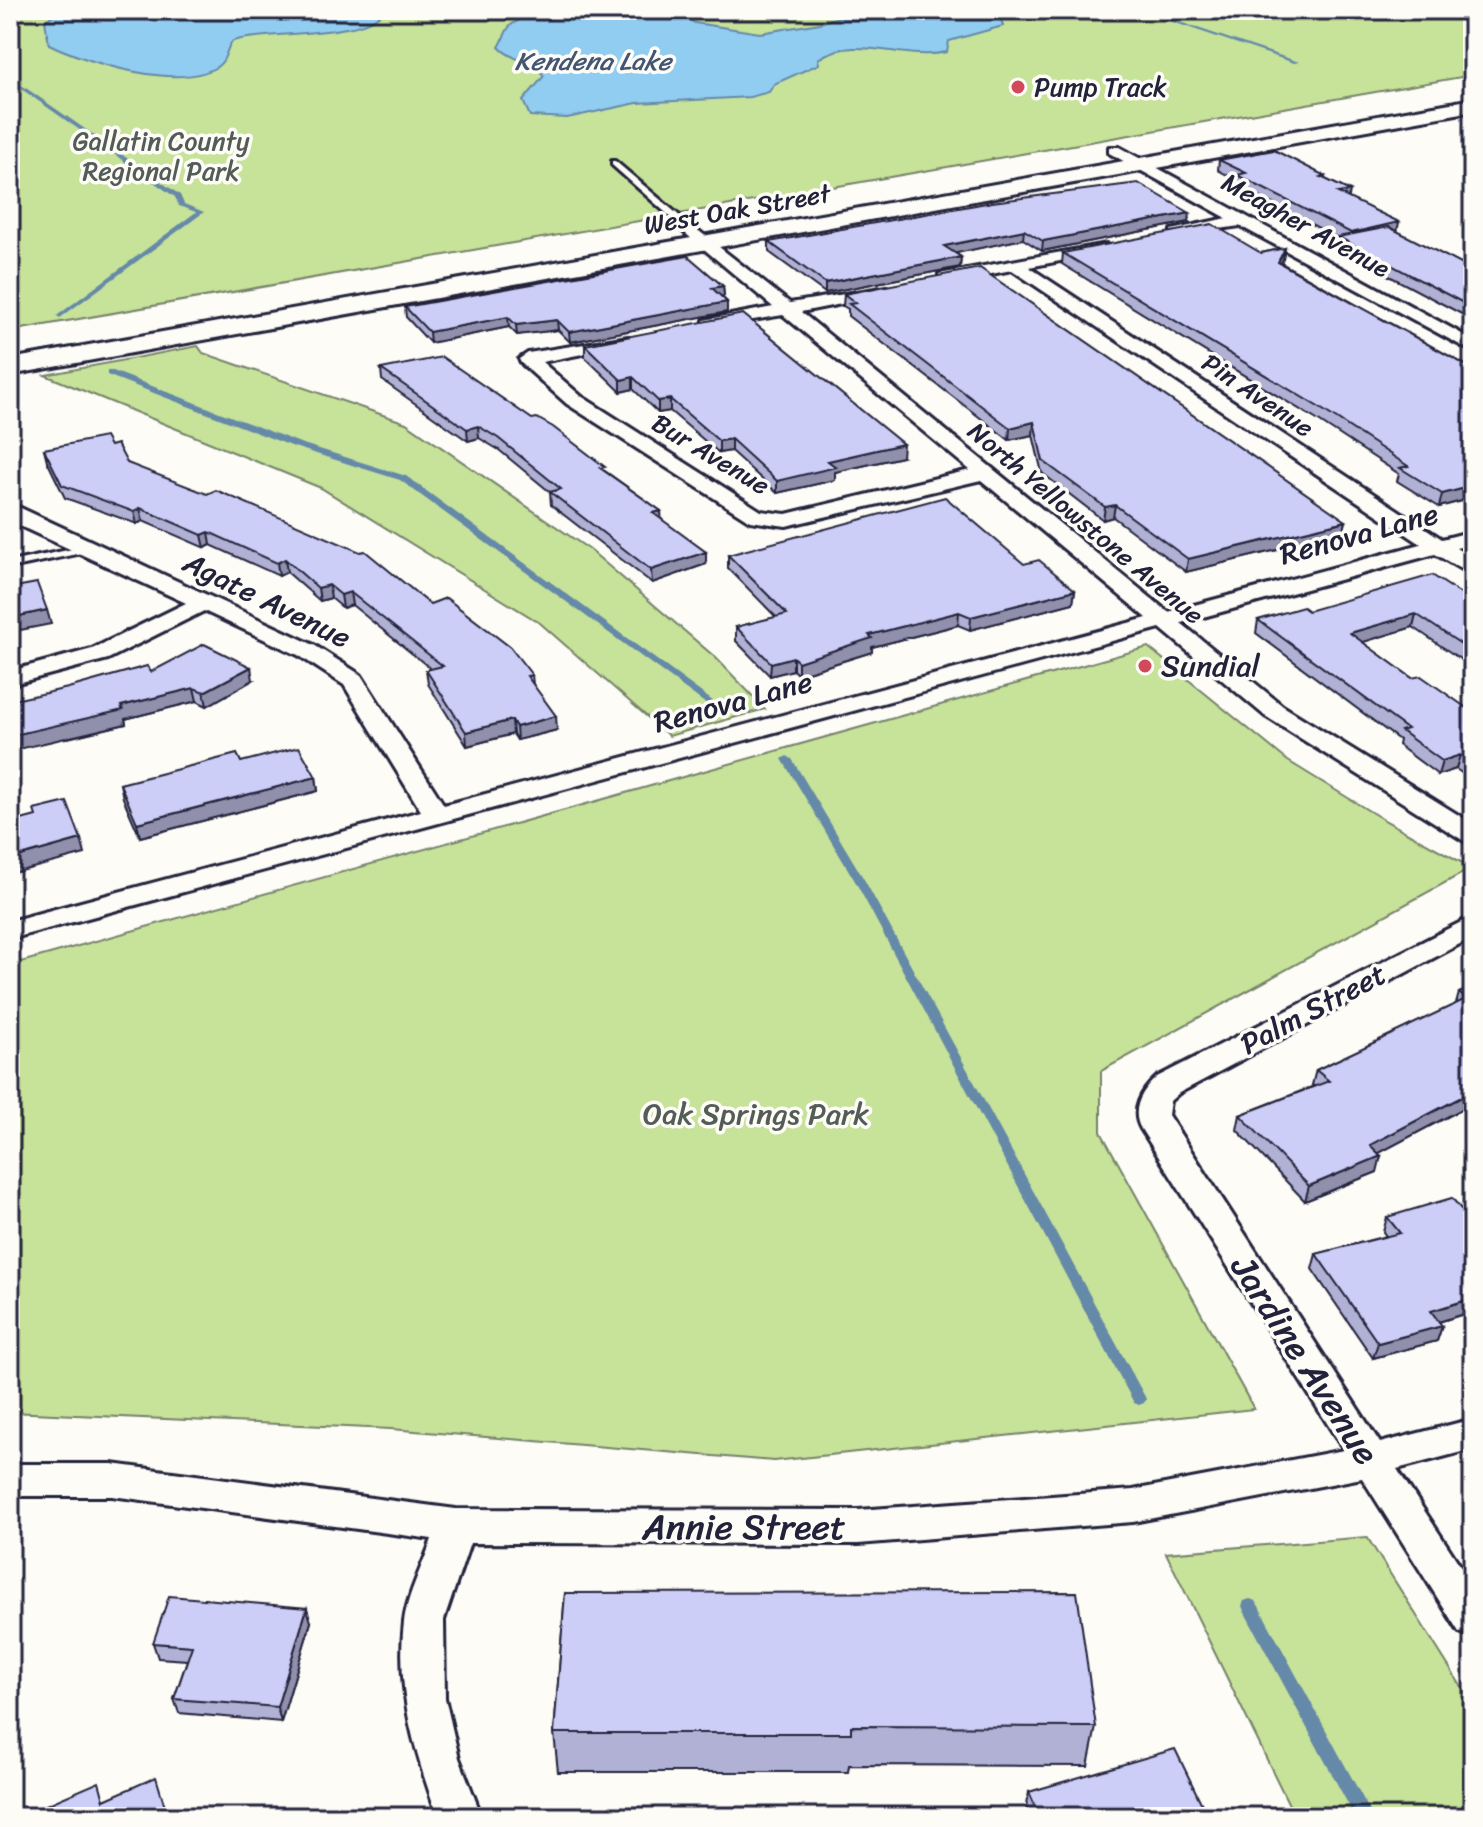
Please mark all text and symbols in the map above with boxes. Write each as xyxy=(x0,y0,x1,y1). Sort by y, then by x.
water label: Kendena Lake xyxy=(515,38,674,84)
place label: Pump Track xyxy=(1034,64,1167,110)
marker: Pump Track xyxy=(1009,78,1027,96)
park label: Gallatin County Regional Park xyxy=(73,118,250,194)
street label: Meagher Avenue xyxy=(1213,159,1399,291)
street label: West Oak Street xyxy=(640,170,835,248)
street label: Pin Avenue xyxy=(1192,340,1324,450)
street label: Bur Avenue xyxy=(643,400,779,508)
street label: North Yellowstone Avenue xyxy=(957,410,1215,636)
street label: Renova Lane xyxy=(1274,487,1444,581)
street label: Agate Avenue xyxy=(173,535,361,664)
place label: Sundial xyxy=(1161,639,1260,693)
street label: Renova Lane xyxy=(648,655,818,749)
marker: Sundial xyxy=(1136,657,1154,675)
street label: Palm Street xyxy=(1230,948,1396,1070)
park label: Oak Springs Park xyxy=(643,1087,869,1141)
street label: Jardine Avenue xyxy=(1212,1240,1397,1478)
street label: Annie Street xyxy=(641,1495,846,1559)

